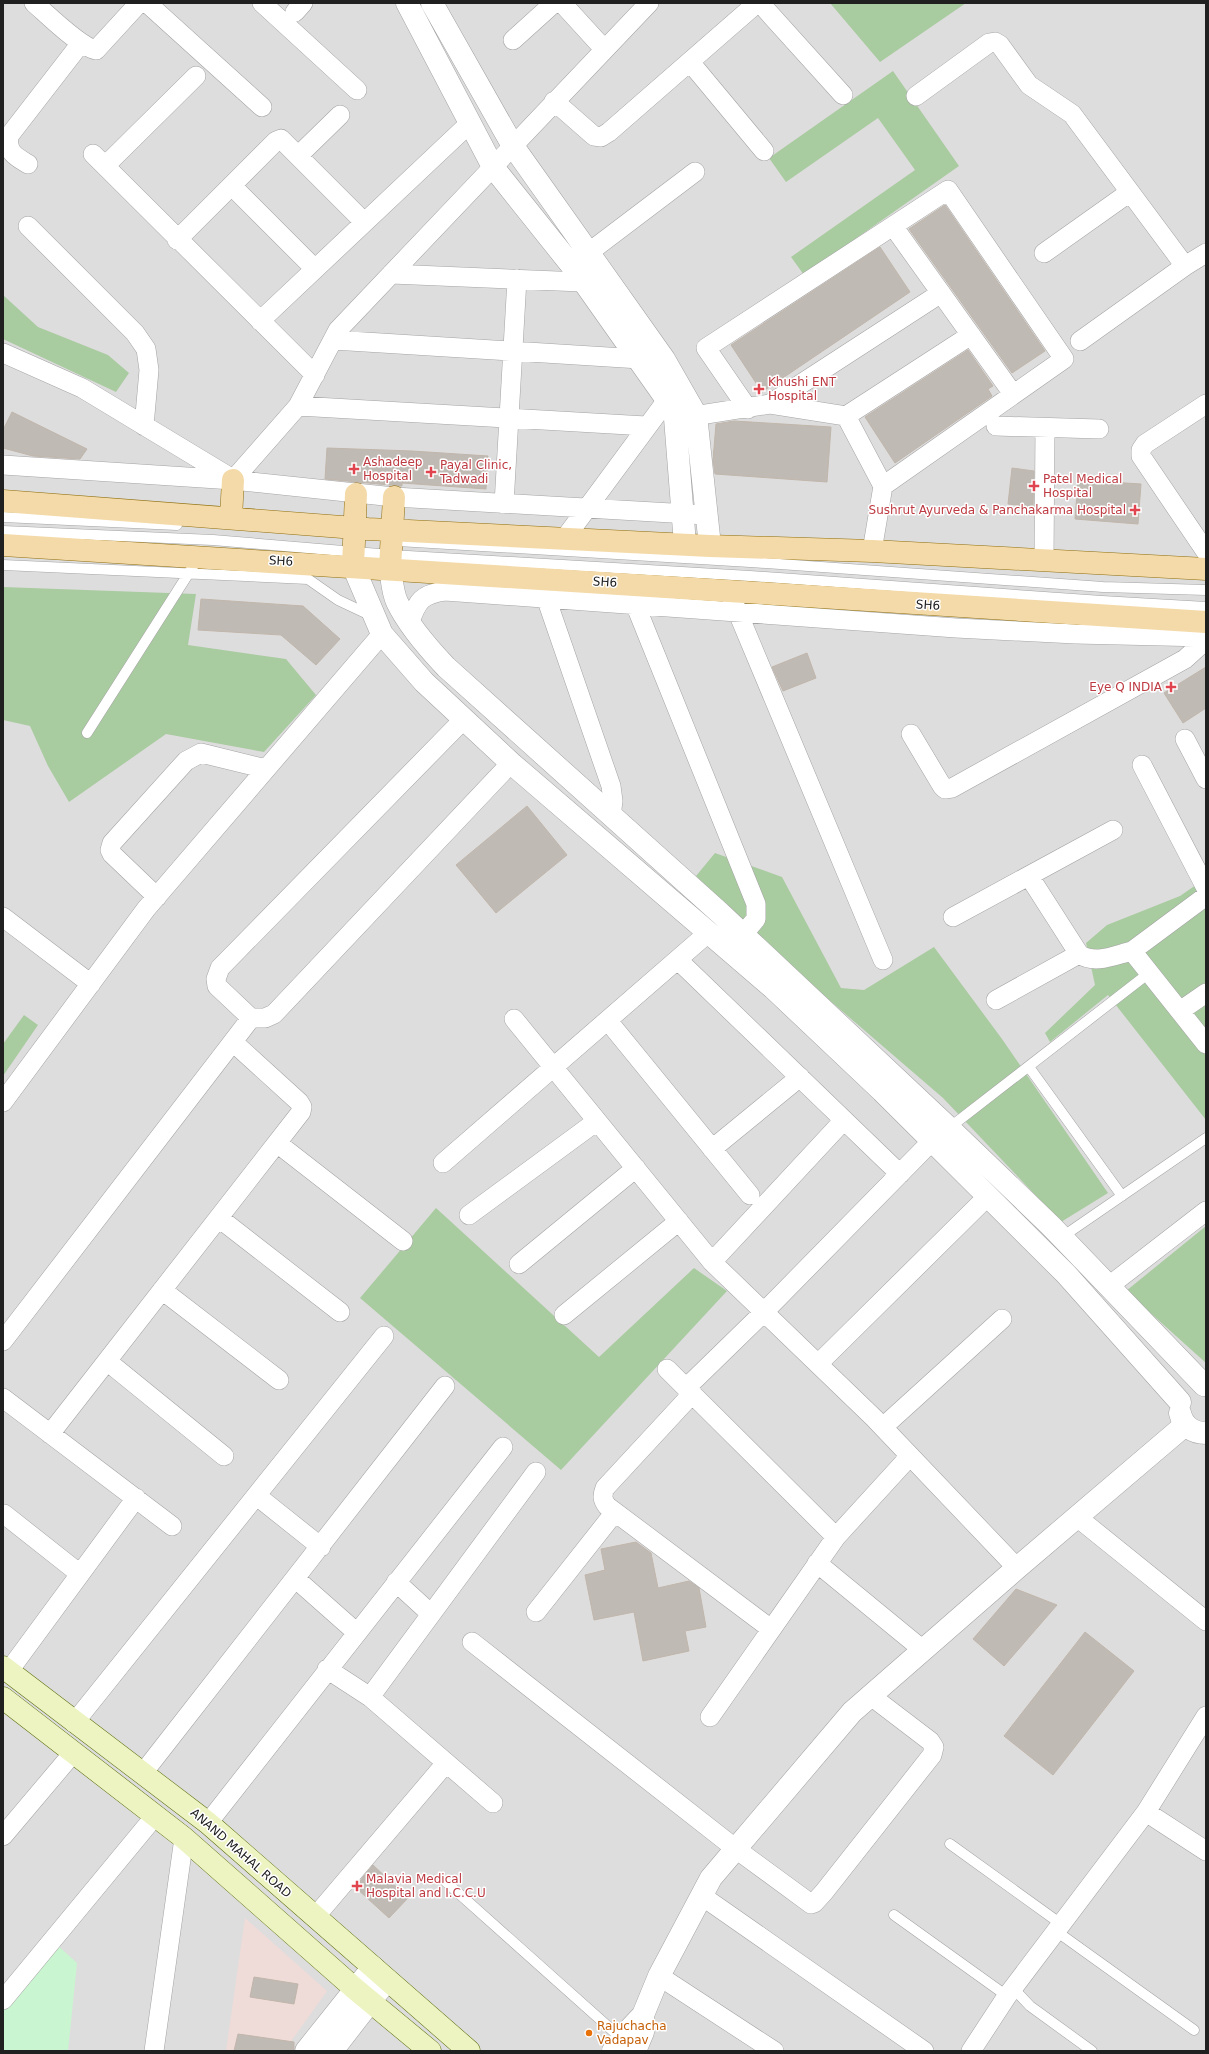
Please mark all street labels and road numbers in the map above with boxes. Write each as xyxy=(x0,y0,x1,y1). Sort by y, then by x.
street label: SH6 xyxy=(269,553,293,569)
street label: SH6 xyxy=(592,574,618,590)
street label: SH6 xyxy=(915,597,941,613)
street label: ANAND MAHAL ROAD xyxy=(188,1805,294,1901)

